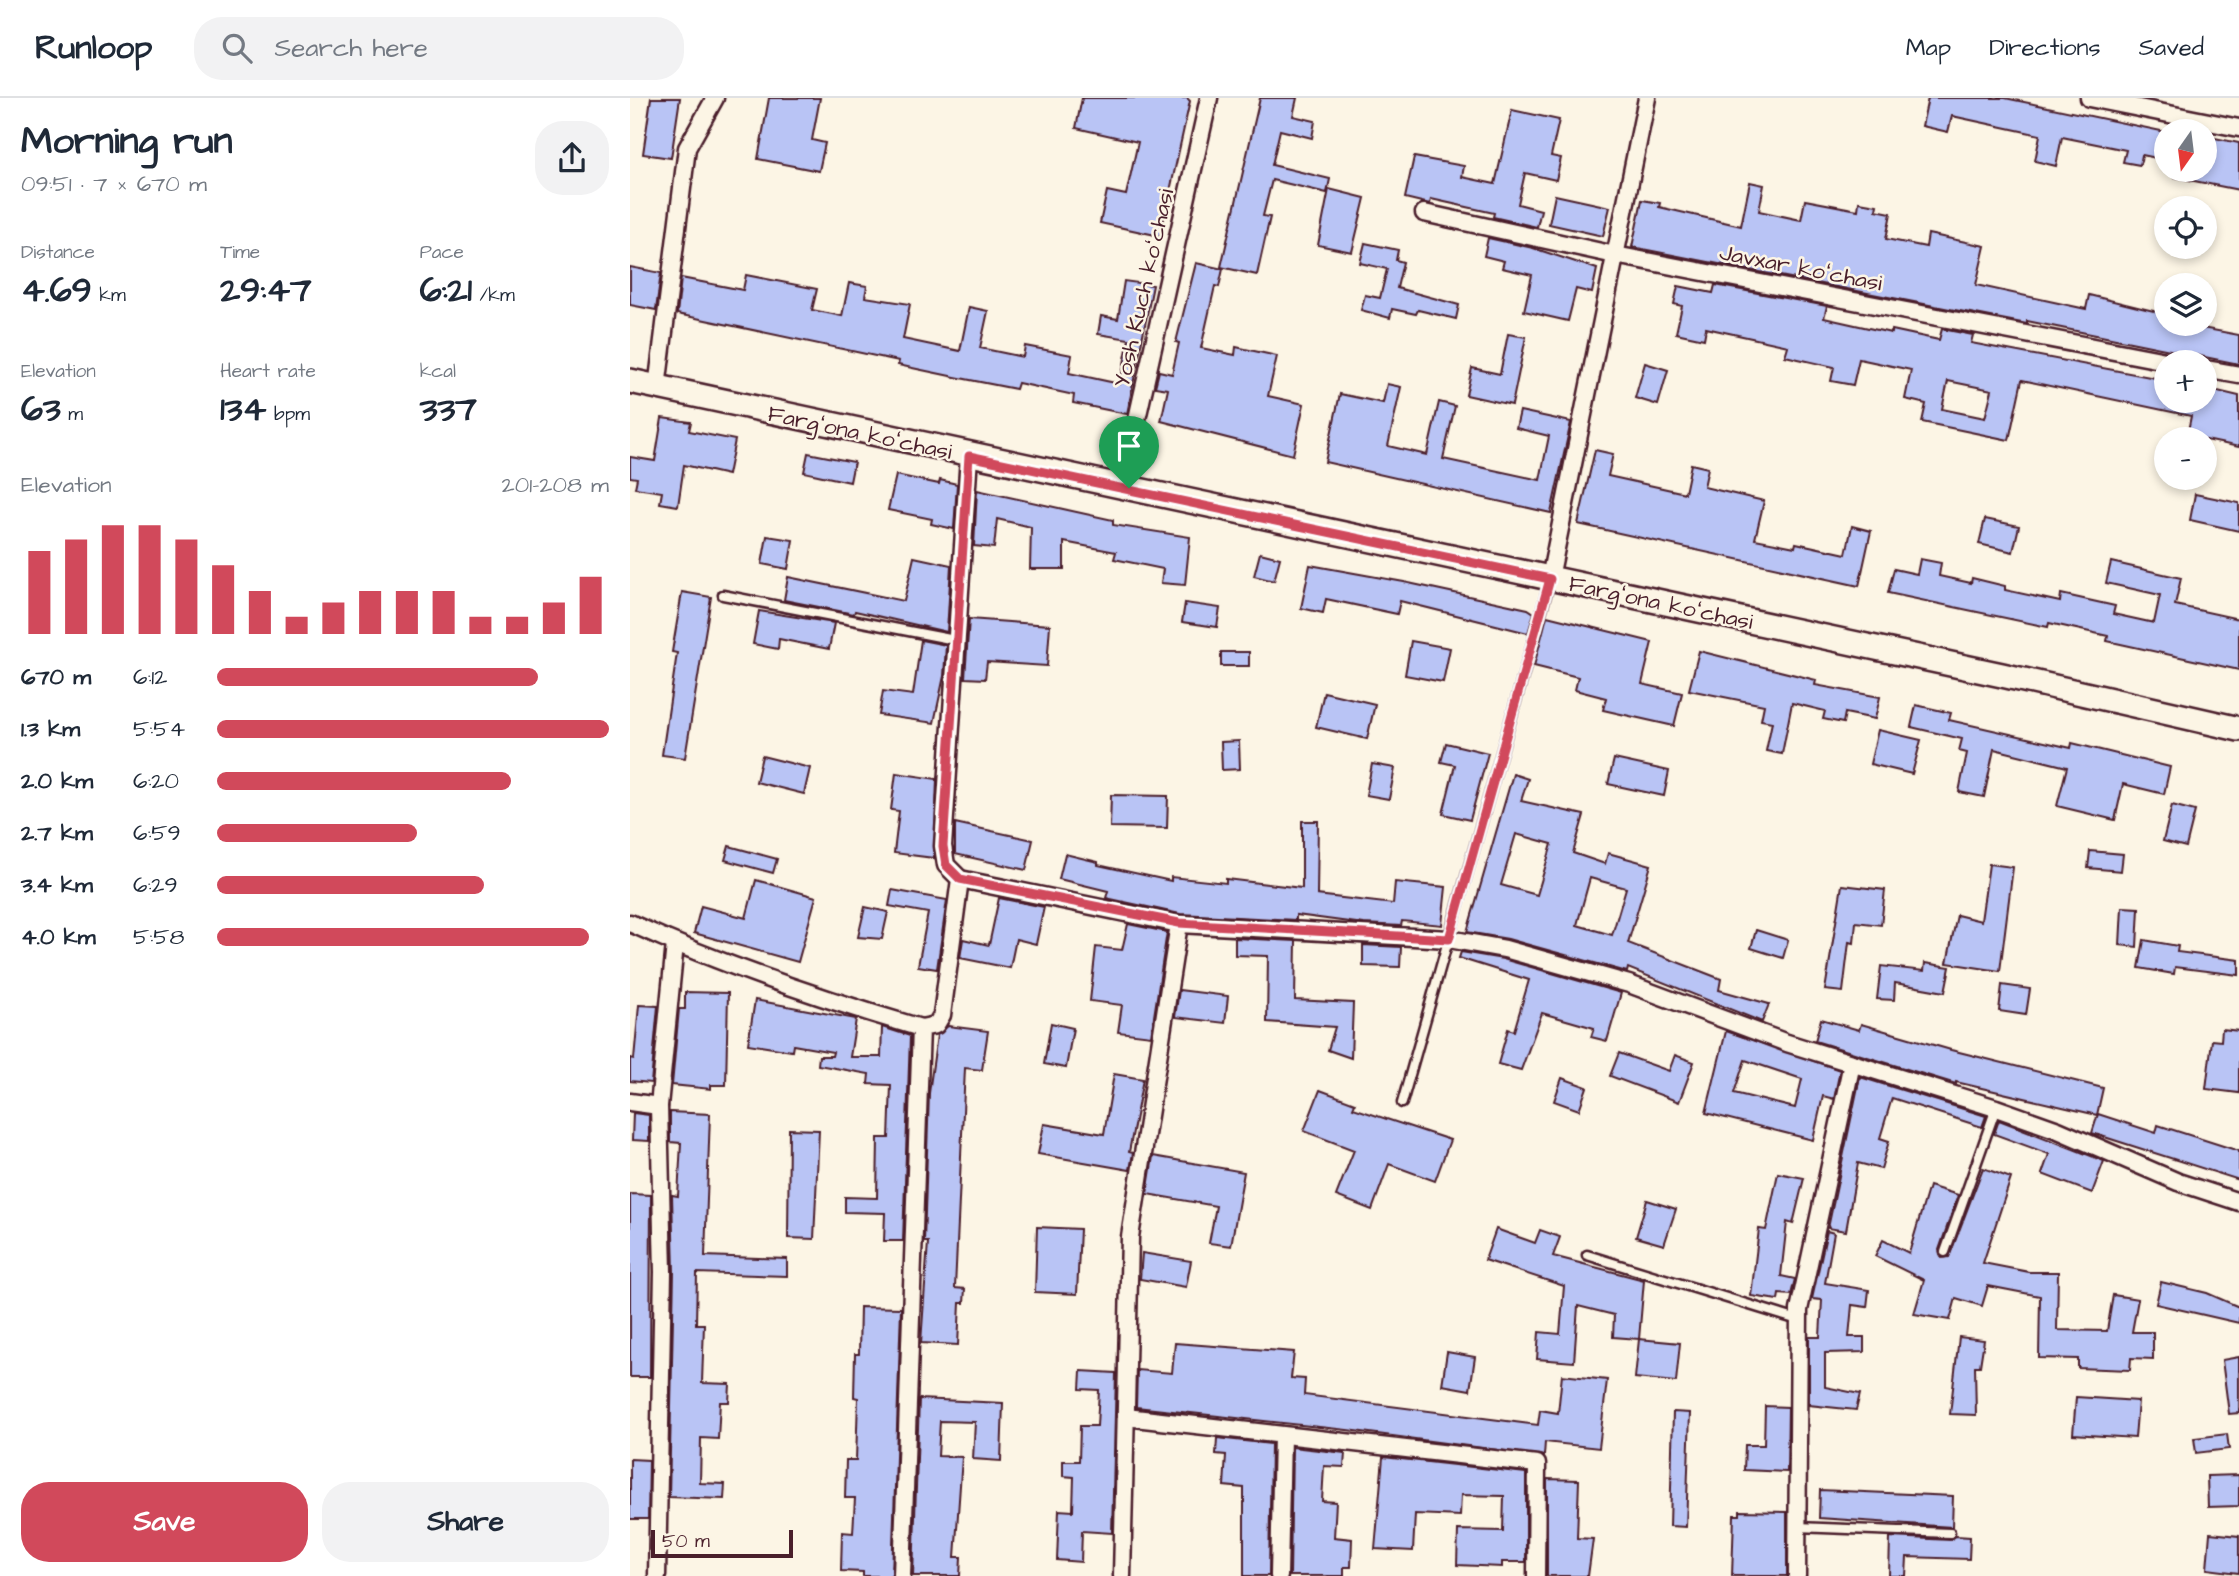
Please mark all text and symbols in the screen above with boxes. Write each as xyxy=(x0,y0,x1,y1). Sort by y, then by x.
search box xyxy=(194,17,684,80)
text: Runloop xyxy=(35,25,152,71)
icon: search xyxy=(218,29,256,67)
text: Search here xyxy=(274,30,428,66)
text: Map xyxy=(1906,31,1951,65)
text: Directions xyxy=(1989,31,2101,65)
text: Saved xyxy=(2139,31,2204,65)
text: Morning run xyxy=(21,116,233,168)
north arrow xyxy=(2154,119,2217,182)
map controls xyxy=(2154,119,2217,490)
button: share xyxy=(535,121,609,195)
text: 09:51 · 7 × 670 m xyxy=(21,168,207,200)
street label: Yosh Kuch koʻchasi xyxy=(1106,185,1183,391)
button: locate xyxy=(2154,196,2217,259)
street label: Javxar koʻchasi xyxy=(1717,237,1885,300)
text: Distance xyxy=(21,239,95,266)
text: Time xyxy=(220,239,260,266)
text: Pace xyxy=(420,239,464,266)
text: 4.69 xyxy=(21,266,92,315)
text: 29:47 xyxy=(220,266,312,315)
text: 6:21 xyxy=(420,266,472,315)
button: layers xyxy=(2154,273,2217,336)
text: km xyxy=(92,282,126,309)
text: /km xyxy=(472,282,515,309)
button: + xyxy=(2154,350,2217,413)
text: Elevation xyxy=(21,358,96,385)
text: Heart rate xyxy=(220,358,316,385)
text: kcal xyxy=(420,358,456,385)
text: 63 xyxy=(21,385,61,434)
text: 134 xyxy=(220,385,266,434)
text: 337 xyxy=(420,385,477,434)
street label: Fargʻona koʻchasi xyxy=(765,398,955,469)
text: m xyxy=(61,401,83,428)
text: bpm xyxy=(266,401,310,428)
pin xyxy=(1099,416,1159,488)
icon: arrive xyxy=(1110,427,1148,465)
button: − xyxy=(2154,427,2217,490)
text: Elevation xyxy=(21,469,112,501)
text: 201–208 m xyxy=(502,469,609,501)
street label: Fargʻona koʻchasi xyxy=(1566,568,1756,639)
text: 670 m xyxy=(21,661,91,693)
text: 6:12 xyxy=(133,661,167,693)
text: 1.3 km xyxy=(21,713,80,745)
text: 5:54 xyxy=(133,713,185,745)
text: 2.0 km xyxy=(21,765,93,797)
text: 6:20 xyxy=(133,765,179,797)
text: 2.7 km xyxy=(21,817,93,849)
text: 6:59 xyxy=(133,817,181,849)
text: 3.4 km xyxy=(21,869,93,901)
text: 6:29 xyxy=(133,869,178,901)
text: 4.0 km xyxy=(21,921,96,953)
text: 5:58 xyxy=(133,921,184,953)
button: Save xyxy=(21,1482,308,1562)
button: Share xyxy=(322,1482,609,1562)
scale bar xyxy=(651,1527,793,1559)
text: 50 m xyxy=(662,1528,710,1555)

